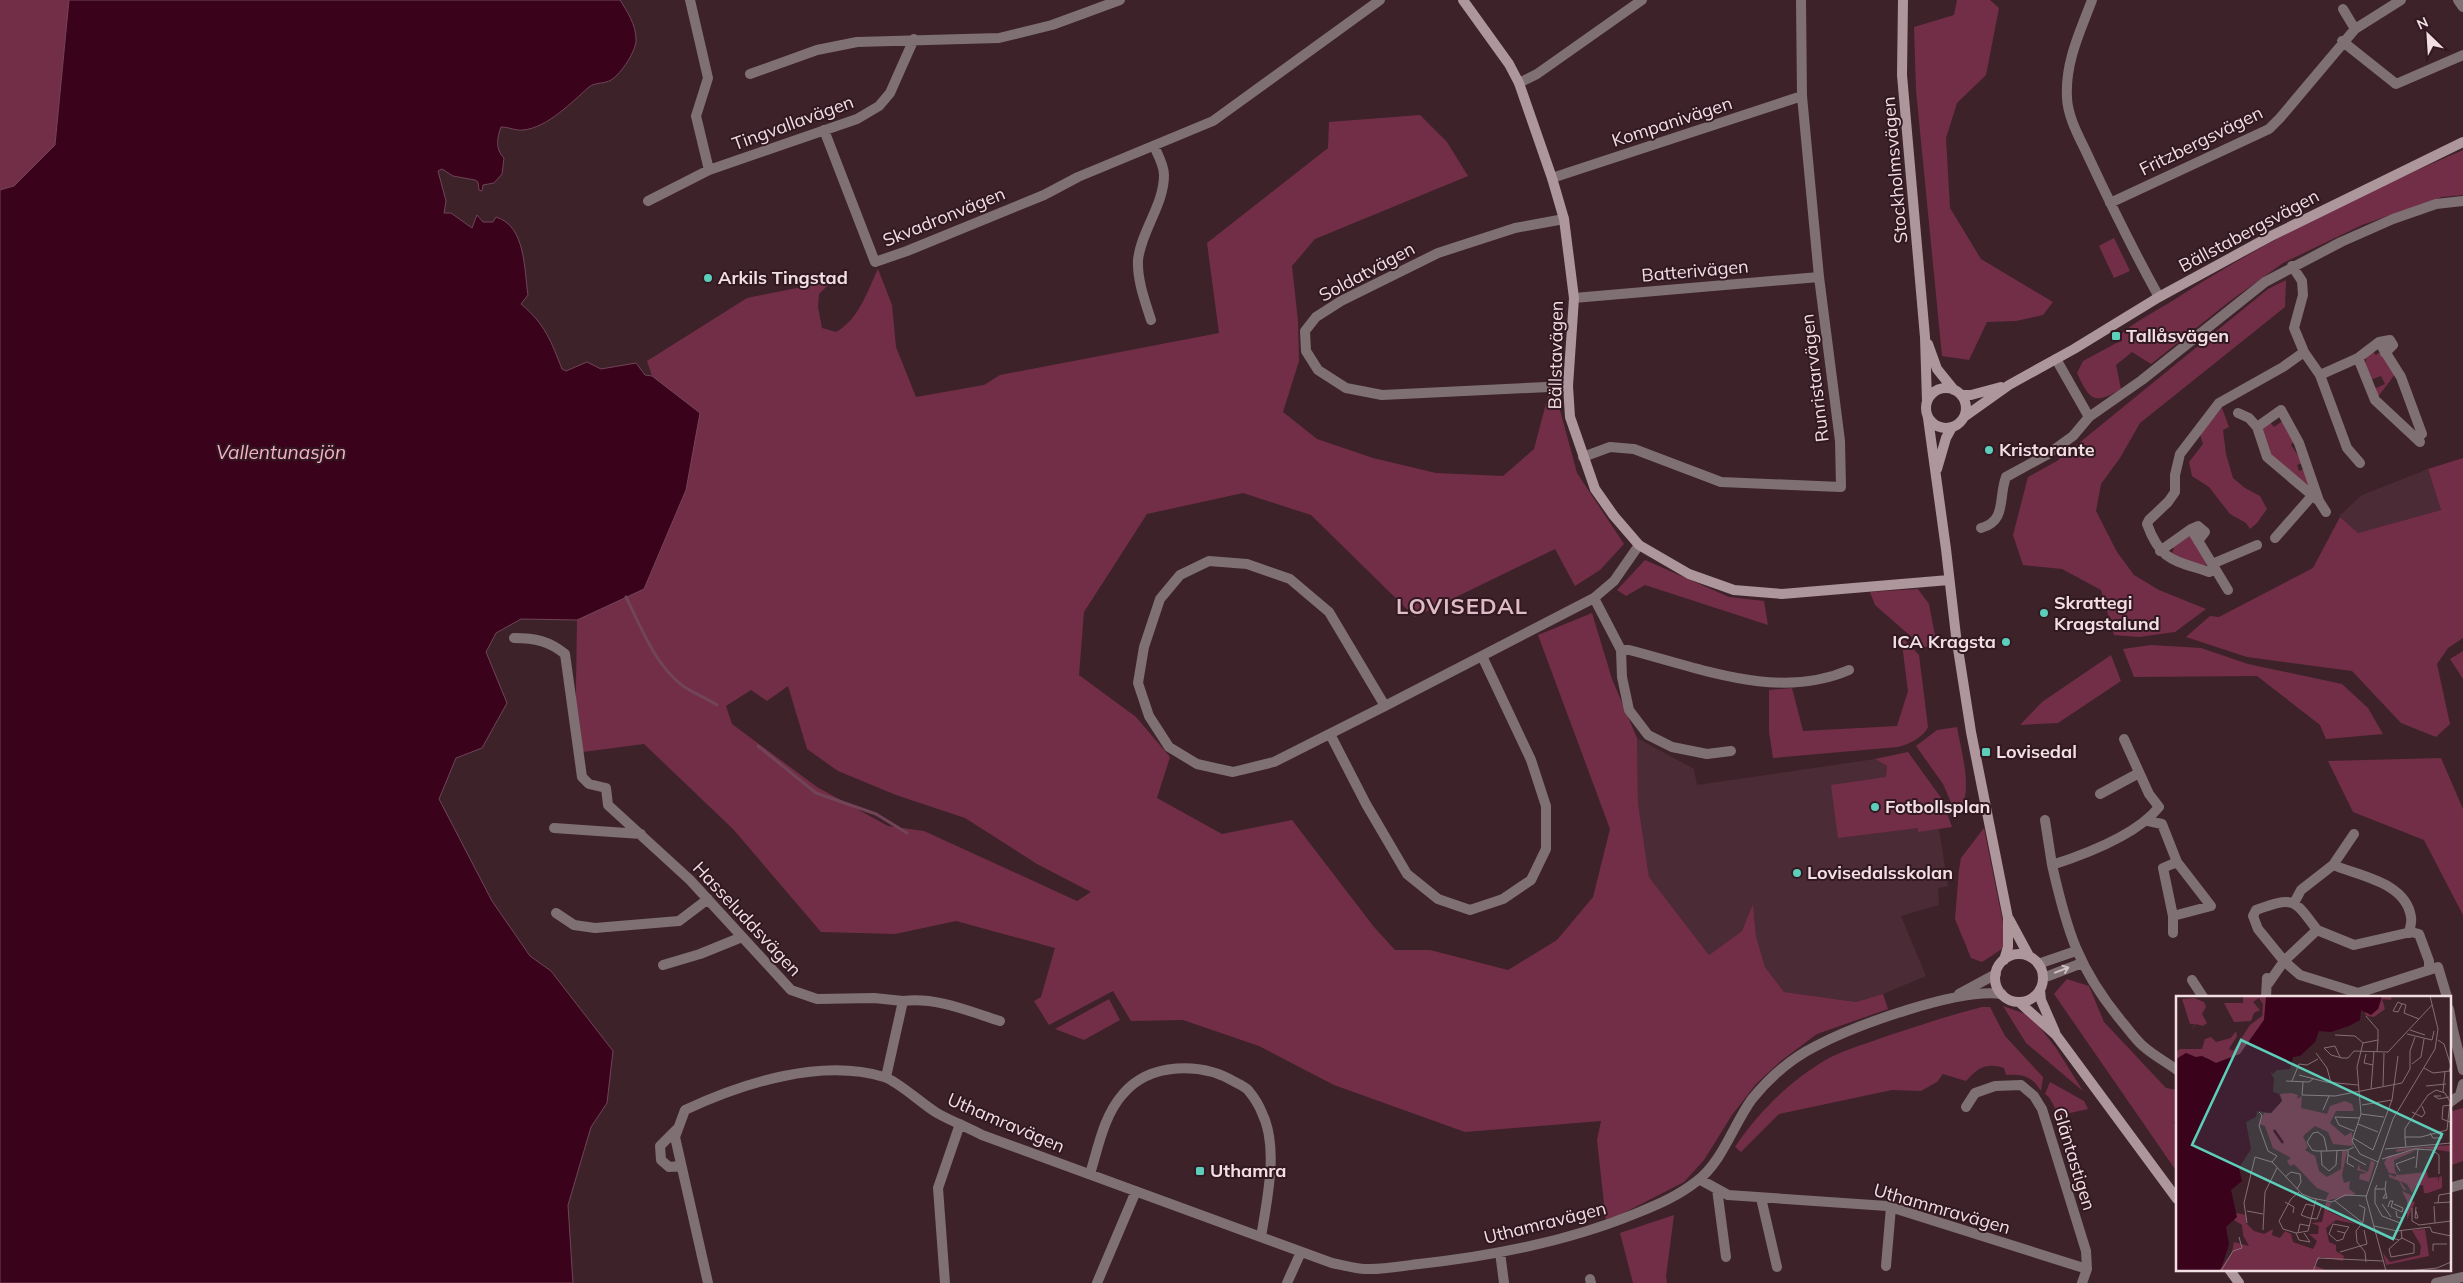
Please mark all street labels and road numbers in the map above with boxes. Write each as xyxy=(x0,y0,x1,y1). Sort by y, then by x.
street label: Tingvallavägen xyxy=(729,90,857,155)
street label: Kompanivägen xyxy=(1609,91,1735,152)
street label: Stockholmsvägen xyxy=(1877,96,1912,244)
street label: Fritzbergsvägen xyxy=(2135,101,2266,180)
street label: Skvadronvägen xyxy=(879,182,1008,252)
street label: Bällstabergsvägen xyxy=(2175,184,2323,277)
street label: Soldatvägen xyxy=(1315,237,1419,306)
street label: Batterivägen xyxy=(1640,254,1749,287)
street label: Bällstavägen xyxy=(1543,300,1568,410)
street label: Runristarvägen xyxy=(1795,313,1834,443)
street label: Hasseluddsvägen xyxy=(688,856,807,981)
street label: Uthamravägen xyxy=(944,1087,1068,1158)
street label: Gläntastigen xyxy=(2048,1105,2101,1213)
street label: Uthammravägen xyxy=(1871,1178,2013,1239)
street label: Uthamravägen xyxy=(1481,1196,1608,1249)

